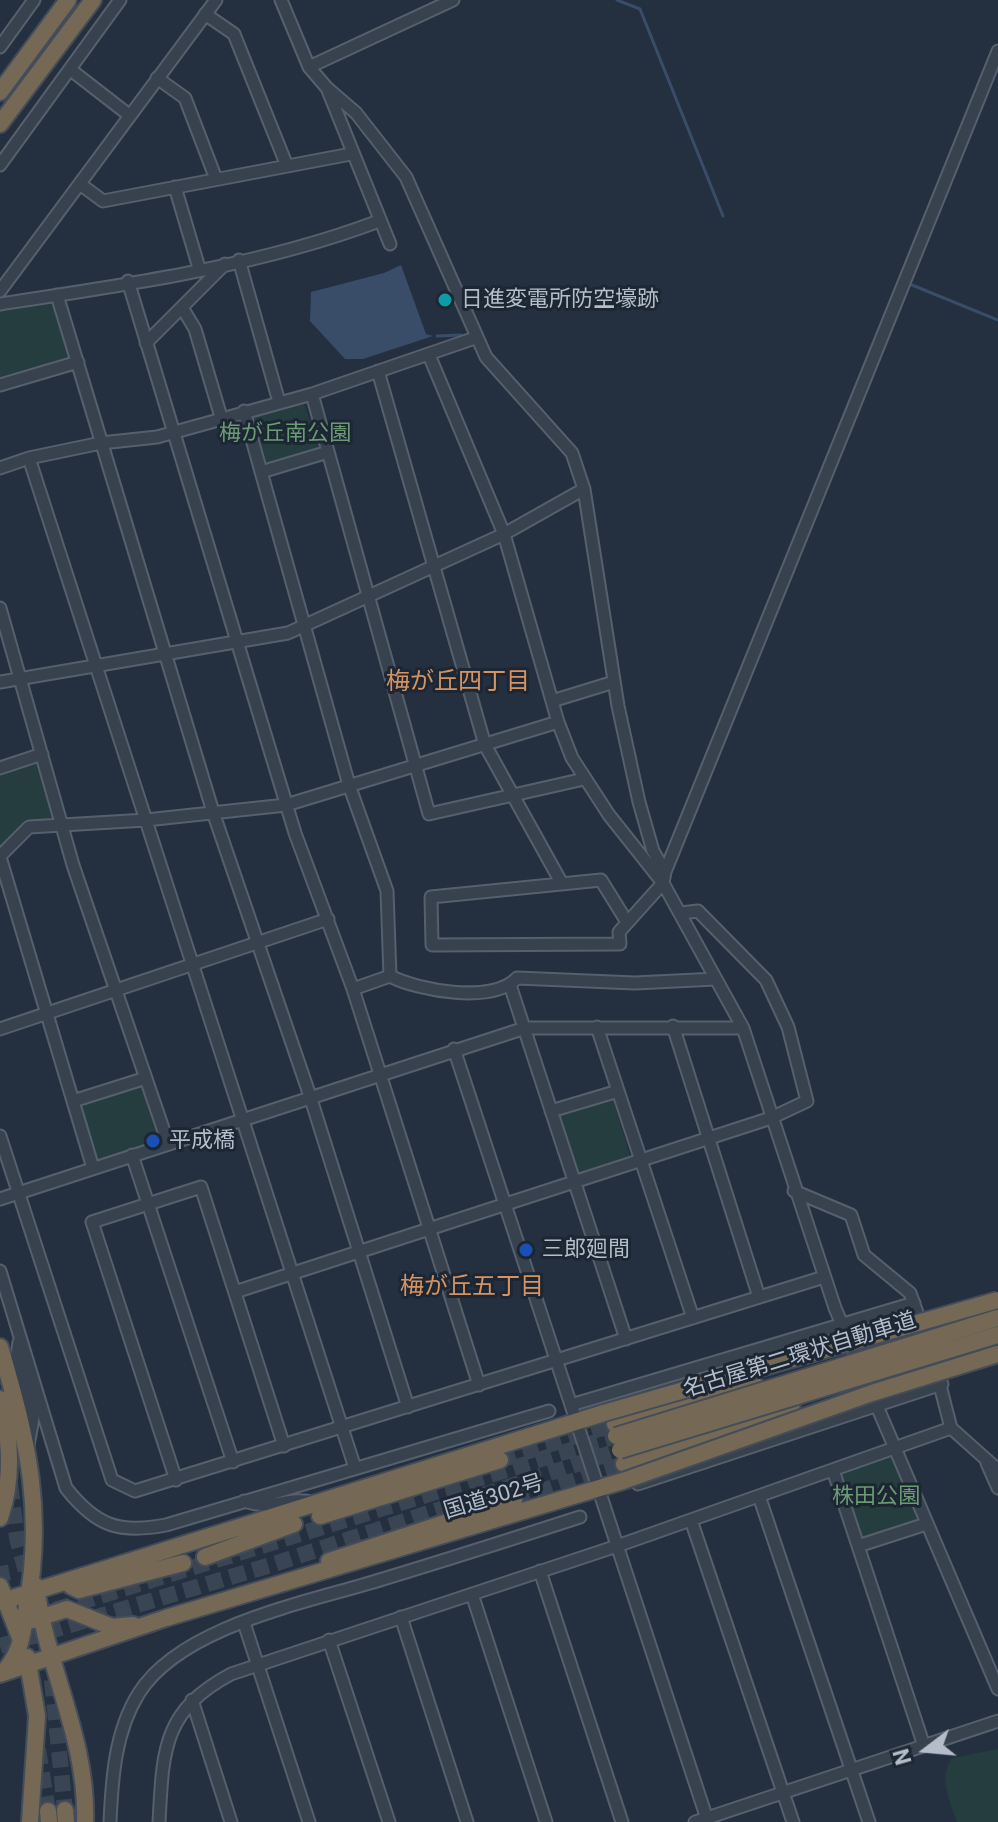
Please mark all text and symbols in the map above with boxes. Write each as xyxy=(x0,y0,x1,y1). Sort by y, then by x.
place label: 日進変電所防空壕跡 xyxy=(461,287,659,313)
marker: 日進変電所防空壕跡 xyxy=(436,291,454,309)
park label: 梅が丘南公園 xyxy=(219,421,351,447)
district label: 梅が丘四丁目 xyxy=(386,669,530,697)
place label: 平成橋 xyxy=(169,1128,235,1154)
marker: 平成橋 xyxy=(144,1132,162,1150)
place label: 三郎廻間 xyxy=(542,1237,630,1263)
marker: 三郎廻間 xyxy=(517,1241,535,1259)
district label: 梅が丘五丁目 xyxy=(400,1274,544,1302)
street label: 名古屋第二環状自動車道 xyxy=(680,1308,920,1404)
street label: 国道302号 xyxy=(441,1470,547,1526)
park label: 株田公園 xyxy=(832,1484,920,1510)
north arrow xyxy=(886,1710,966,1790)
text: N xyxy=(888,1746,917,1768)

